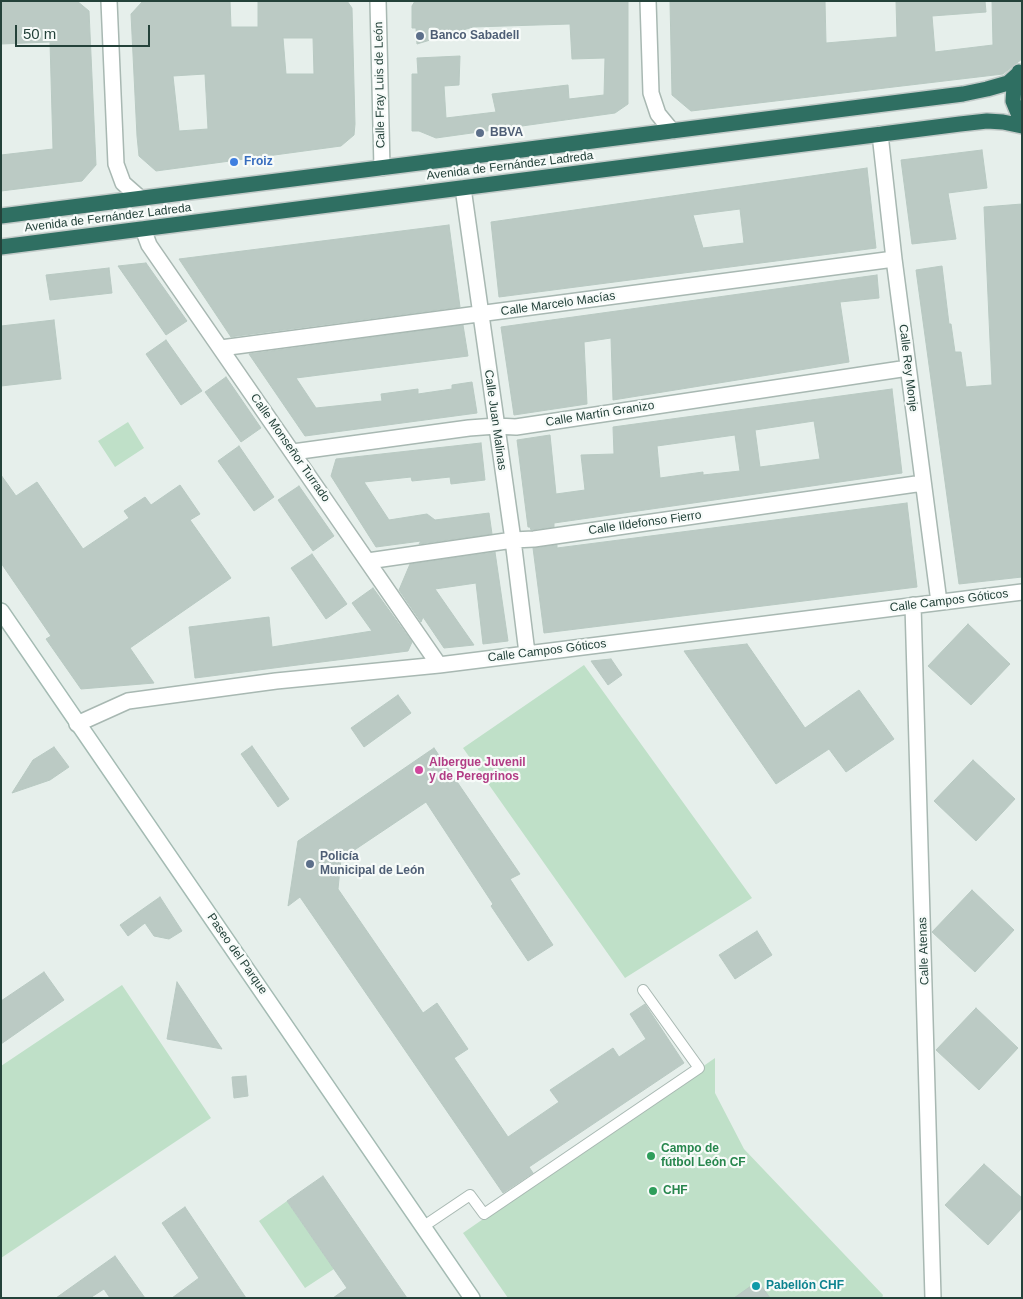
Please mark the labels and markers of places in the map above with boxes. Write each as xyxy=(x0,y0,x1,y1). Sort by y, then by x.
place label: Banco Sabadell xyxy=(430,29,519,43)
marker: Banco Sabadell xyxy=(414,30,426,42)
place label: BBVA xyxy=(490,126,523,140)
marker: BBVA xyxy=(474,127,486,139)
place label: Froiz xyxy=(244,155,273,169)
marker: Froiz xyxy=(228,156,240,168)
place label: Albergue Juvenil y de Peregrinos xyxy=(429,756,526,784)
marker: Albergue Juvenil y de Peregrinos xyxy=(413,764,425,776)
place label: Policía Municipal de León xyxy=(320,850,425,878)
marker: Policía Municipal de León xyxy=(304,858,316,870)
place label: Campo de fútbol León CF xyxy=(661,1142,746,1170)
marker: Campo de fútbol León CF xyxy=(645,1150,657,1162)
place label: CHF xyxy=(663,1184,688,1198)
marker: CHF xyxy=(647,1185,659,1197)
place label: Pabellón CHF xyxy=(766,1279,844,1293)
marker: Pabellón CHF xyxy=(750,1280,762,1292)

